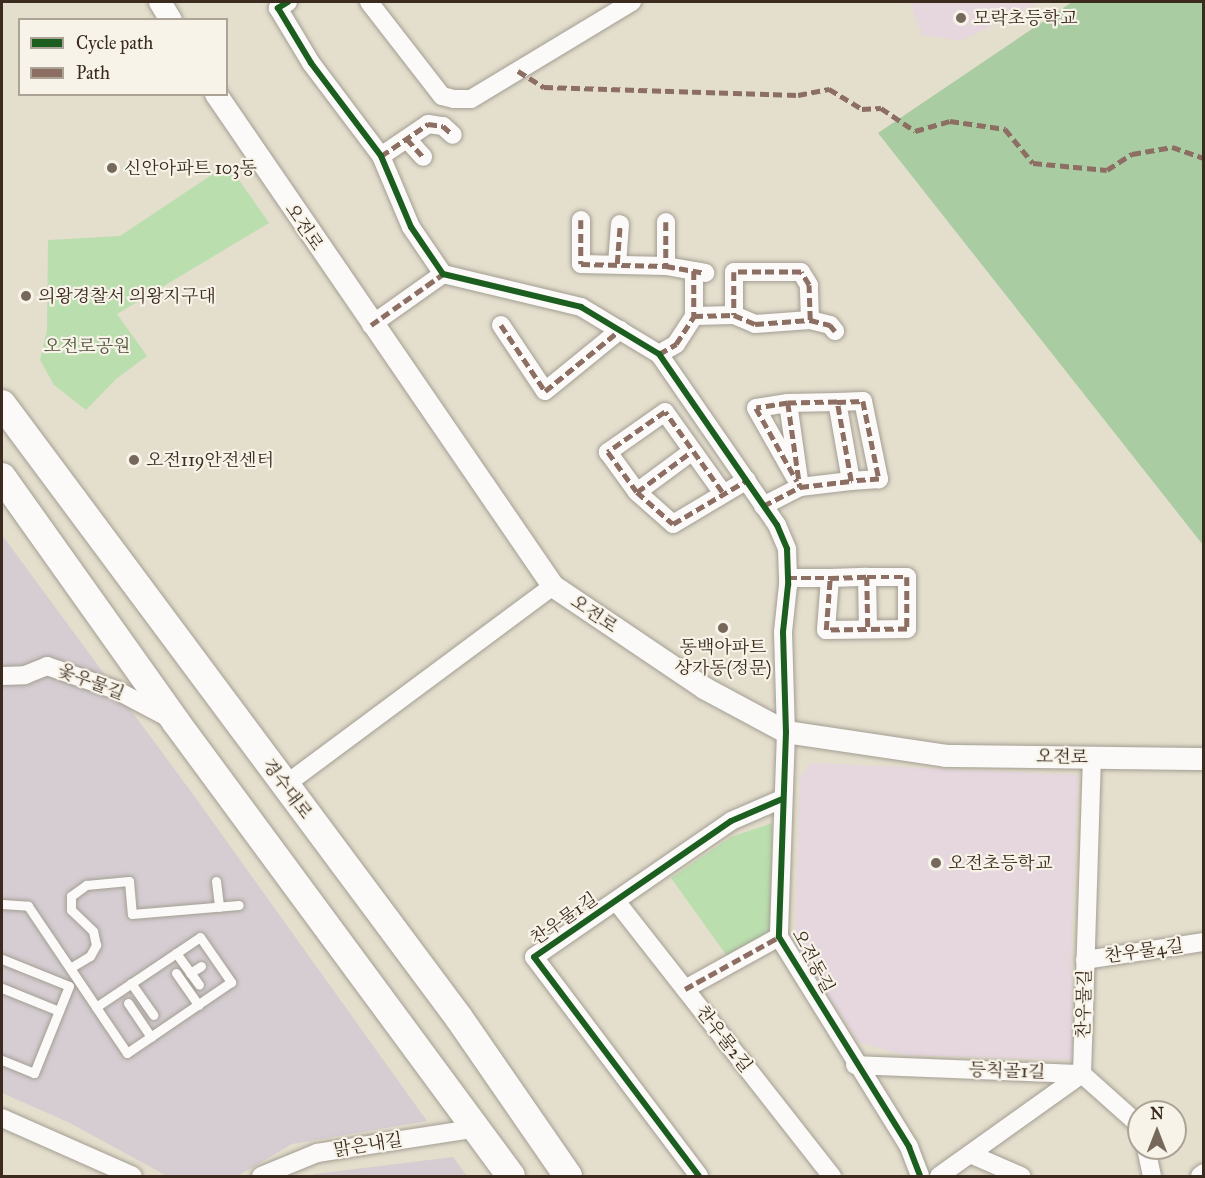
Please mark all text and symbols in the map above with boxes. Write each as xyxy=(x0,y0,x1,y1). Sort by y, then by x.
place label: 모락초등학교 xyxy=(973,7,1077,29)
marker: 모락초등학교 xyxy=(954,11,968,25)
legend xyxy=(18,18,228,96)
text: Cycle path xyxy=(76,32,153,54)
text: Path xyxy=(76,62,110,84)
place label: 신안아파트 103동 xyxy=(124,157,257,179)
marker: 신안아파트 103동 xyxy=(105,161,119,175)
street label: 오전로 xyxy=(280,199,328,255)
place label: 의왕경찰서 의왕지구대 xyxy=(38,285,216,307)
marker: 의왕경찰서 의왕지구대 xyxy=(19,289,33,303)
park label: 오전로공원 xyxy=(44,335,130,357)
place label: 오전119안전센터 xyxy=(146,449,274,471)
marker: 오전119안전센터 xyxy=(127,453,141,467)
street label: 오전로 xyxy=(566,590,622,638)
marker: 동백아파트 상가동(정문) xyxy=(716,621,730,635)
place label: 동백아파트 상가동(정문) xyxy=(675,637,771,680)
street label: 옻우물길 xyxy=(55,659,127,705)
street label: 오전로 xyxy=(1036,746,1088,768)
street label: 경수대로 xyxy=(257,755,317,823)
place label: 오전초등학교 xyxy=(948,852,1052,874)
marker: 오전초등학교 xyxy=(929,856,943,870)
street label: 찬우물1길 xyxy=(526,888,602,950)
street label: 오전동길 xyxy=(787,925,839,997)
street label: 찬우물4길 xyxy=(1103,935,1185,967)
street label: 찬우물길 xyxy=(1073,969,1095,1039)
street label: 찬우물2길 xyxy=(691,1001,757,1077)
street label: 등칙골1길 xyxy=(968,1059,1046,1083)
north arrow xyxy=(1127,1100,1187,1160)
text: N xyxy=(1150,1104,1164,1123)
street label: 맑은내길 xyxy=(332,1129,404,1161)

